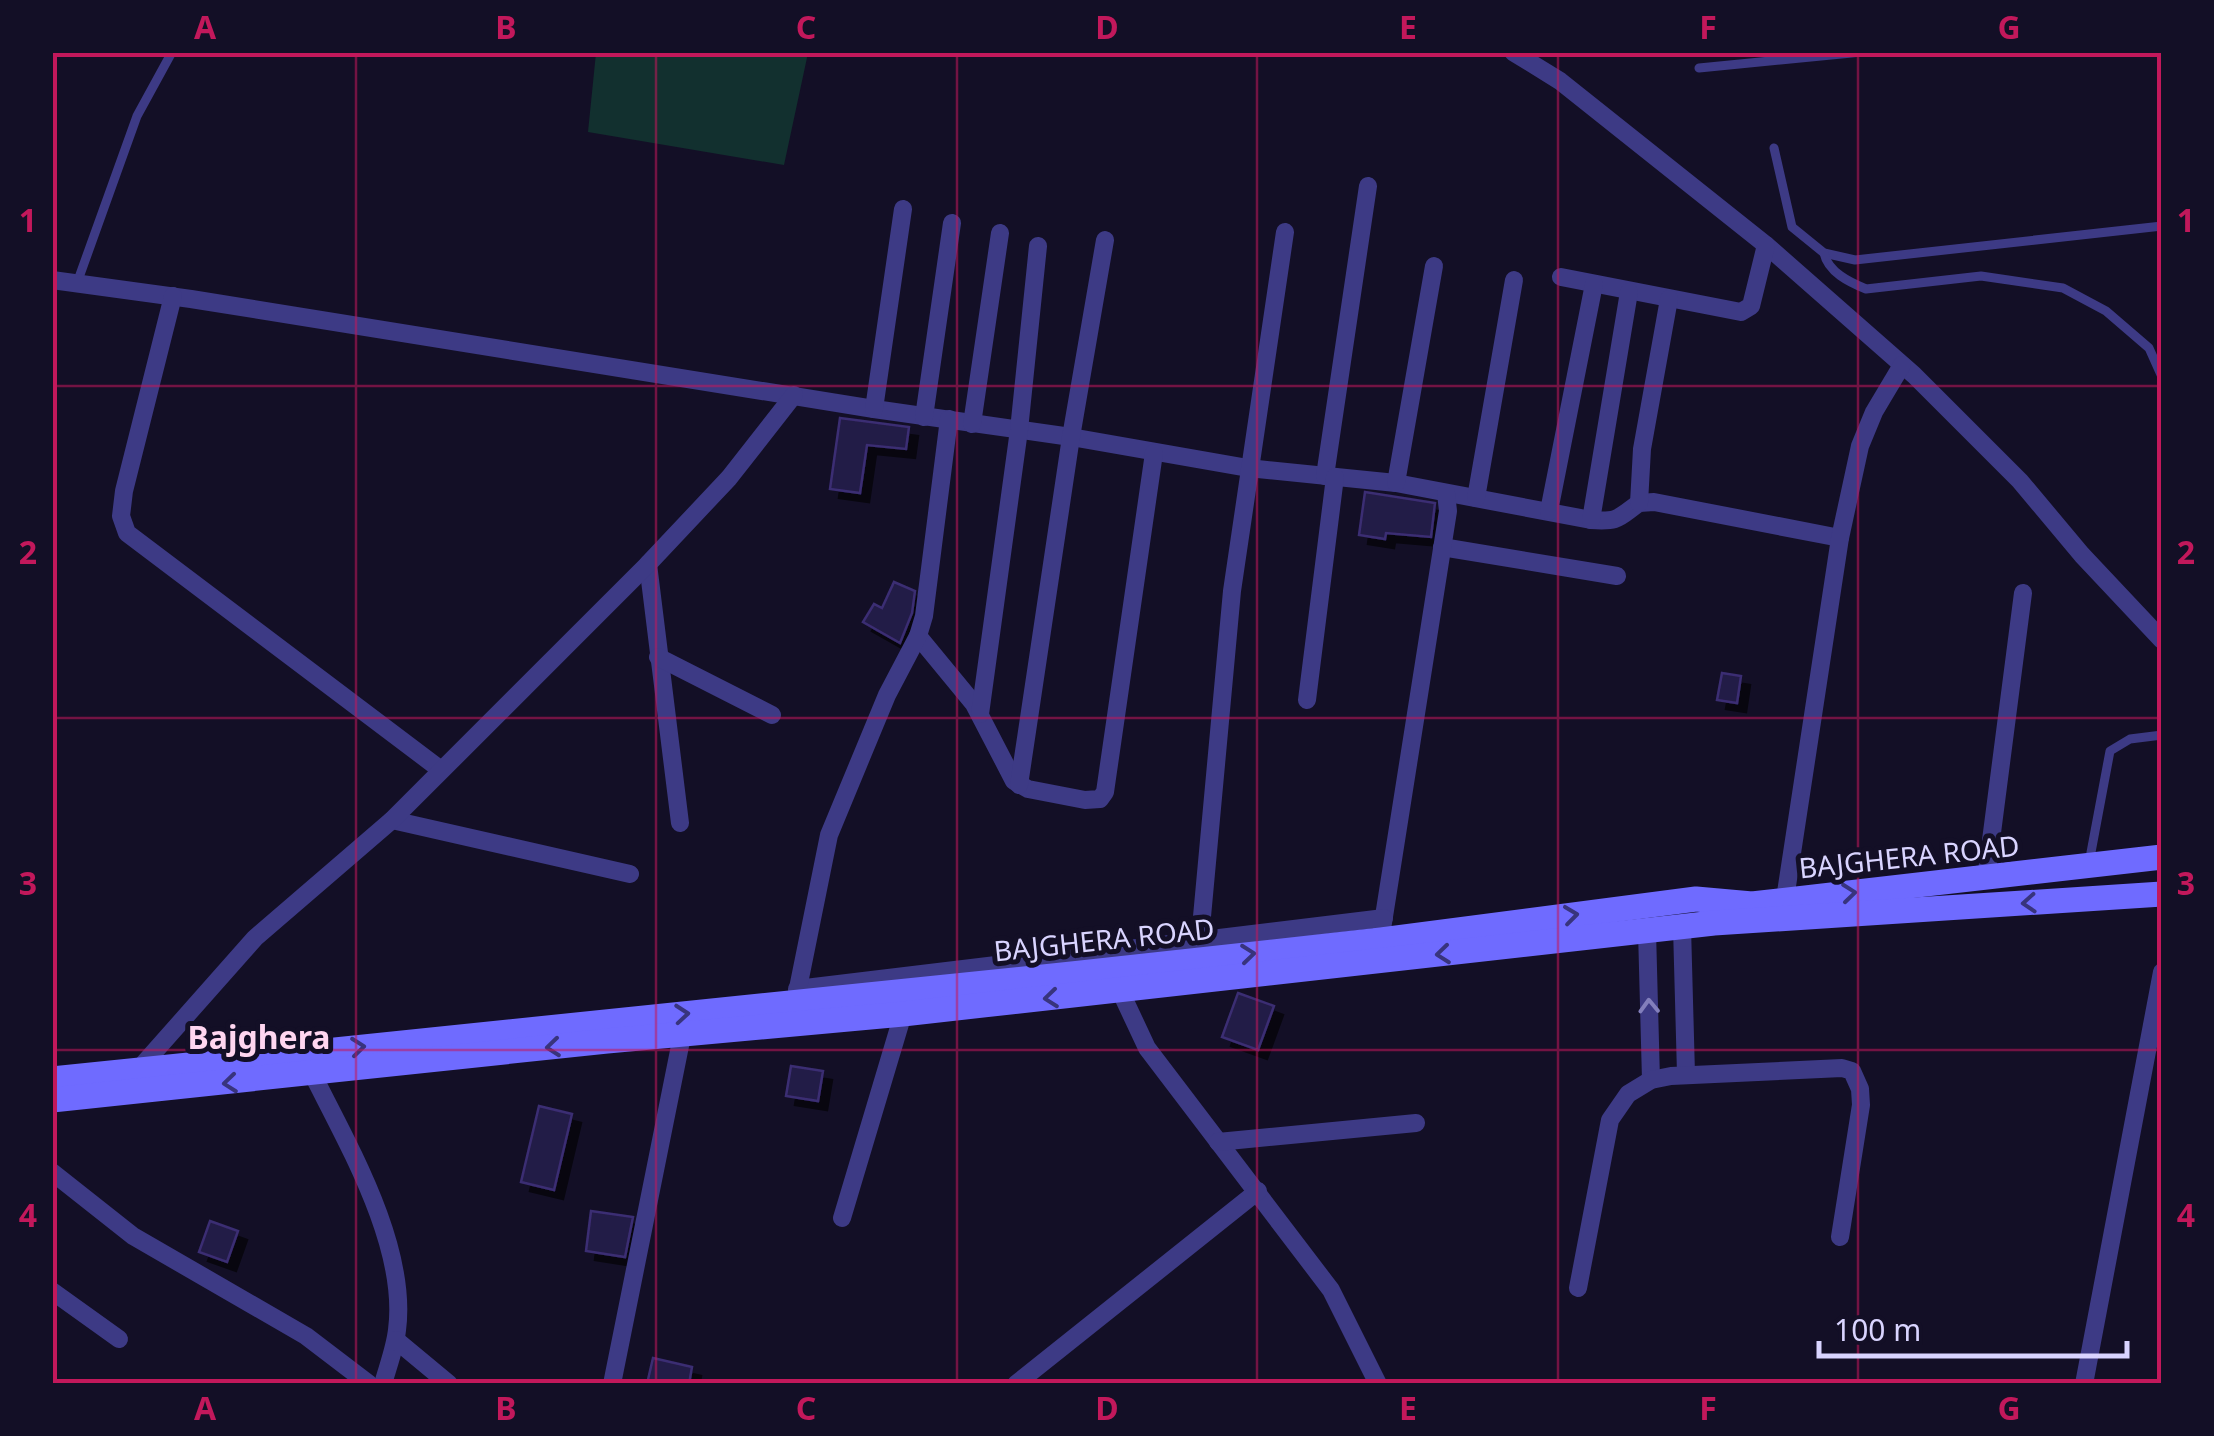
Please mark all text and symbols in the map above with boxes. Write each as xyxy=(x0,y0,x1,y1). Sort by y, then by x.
text: A xyxy=(194,5,217,48)
text: B xyxy=(495,5,517,48)
text: C xyxy=(796,5,816,48)
text: D xyxy=(1095,5,1119,48)
text: E xyxy=(1399,5,1417,48)
text: F xyxy=(1699,5,1717,48)
text: G xyxy=(1997,5,2021,48)
text: 1 xyxy=(19,198,37,241)
text: 1 xyxy=(2177,198,2195,241)
text: 2 xyxy=(19,530,37,573)
text: 2 xyxy=(2177,530,2195,573)
street label: BAJGHERA ROAD xyxy=(1797,826,2021,886)
text: 3 xyxy=(19,861,37,904)
text: 3 xyxy=(2177,861,2195,904)
one-way arrow xyxy=(1841,882,1857,904)
one-way arrow xyxy=(2021,891,2037,913)
one-way arrow xyxy=(1563,906,1579,927)
street label: BAJGHERA ROAD xyxy=(992,909,1216,969)
one-way arrow xyxy=(1435,943,1451,964)
one-way arrow xyxy=(1241,944,1257,965)
one-way arrow xyxy=(1042,987,1058,1008)
one-way arrow xyxy=(1638,997,1659,1013)
one-way arrow xyxy=(674,1004,690,1026)
district label: Bajghera xyxy=(188,1015,330,1058)
one-way arrow xyxy=(545,1036,561,1057)
one-way arrow xyxy=(351,1037,367,1058)
one-way arrow xyxy=(222,1071,238,1093)
text: 4 xyxy=(19,1193,37,1236)
text: 4 xyxy=(2177,1193,2195,1236)
scale bar xyxy=(1819,1296,2126,1358)
text: 100 m xyxy=(1834,1309,1921,1350)
text: A xyxy=(194,1386,217,1429)
text: B xyxy=(495,1386,517,1429)
text: C xyxy=(796,1386,816,1429)
text: D xyxy=(1095,1386,1119,1429)
text: E xyxy=(1399,1386,1417,1429)
text: F xyxy=(1699,1386,1717,1429)
text: G xyxy=(1997,1386,2021,1429)

